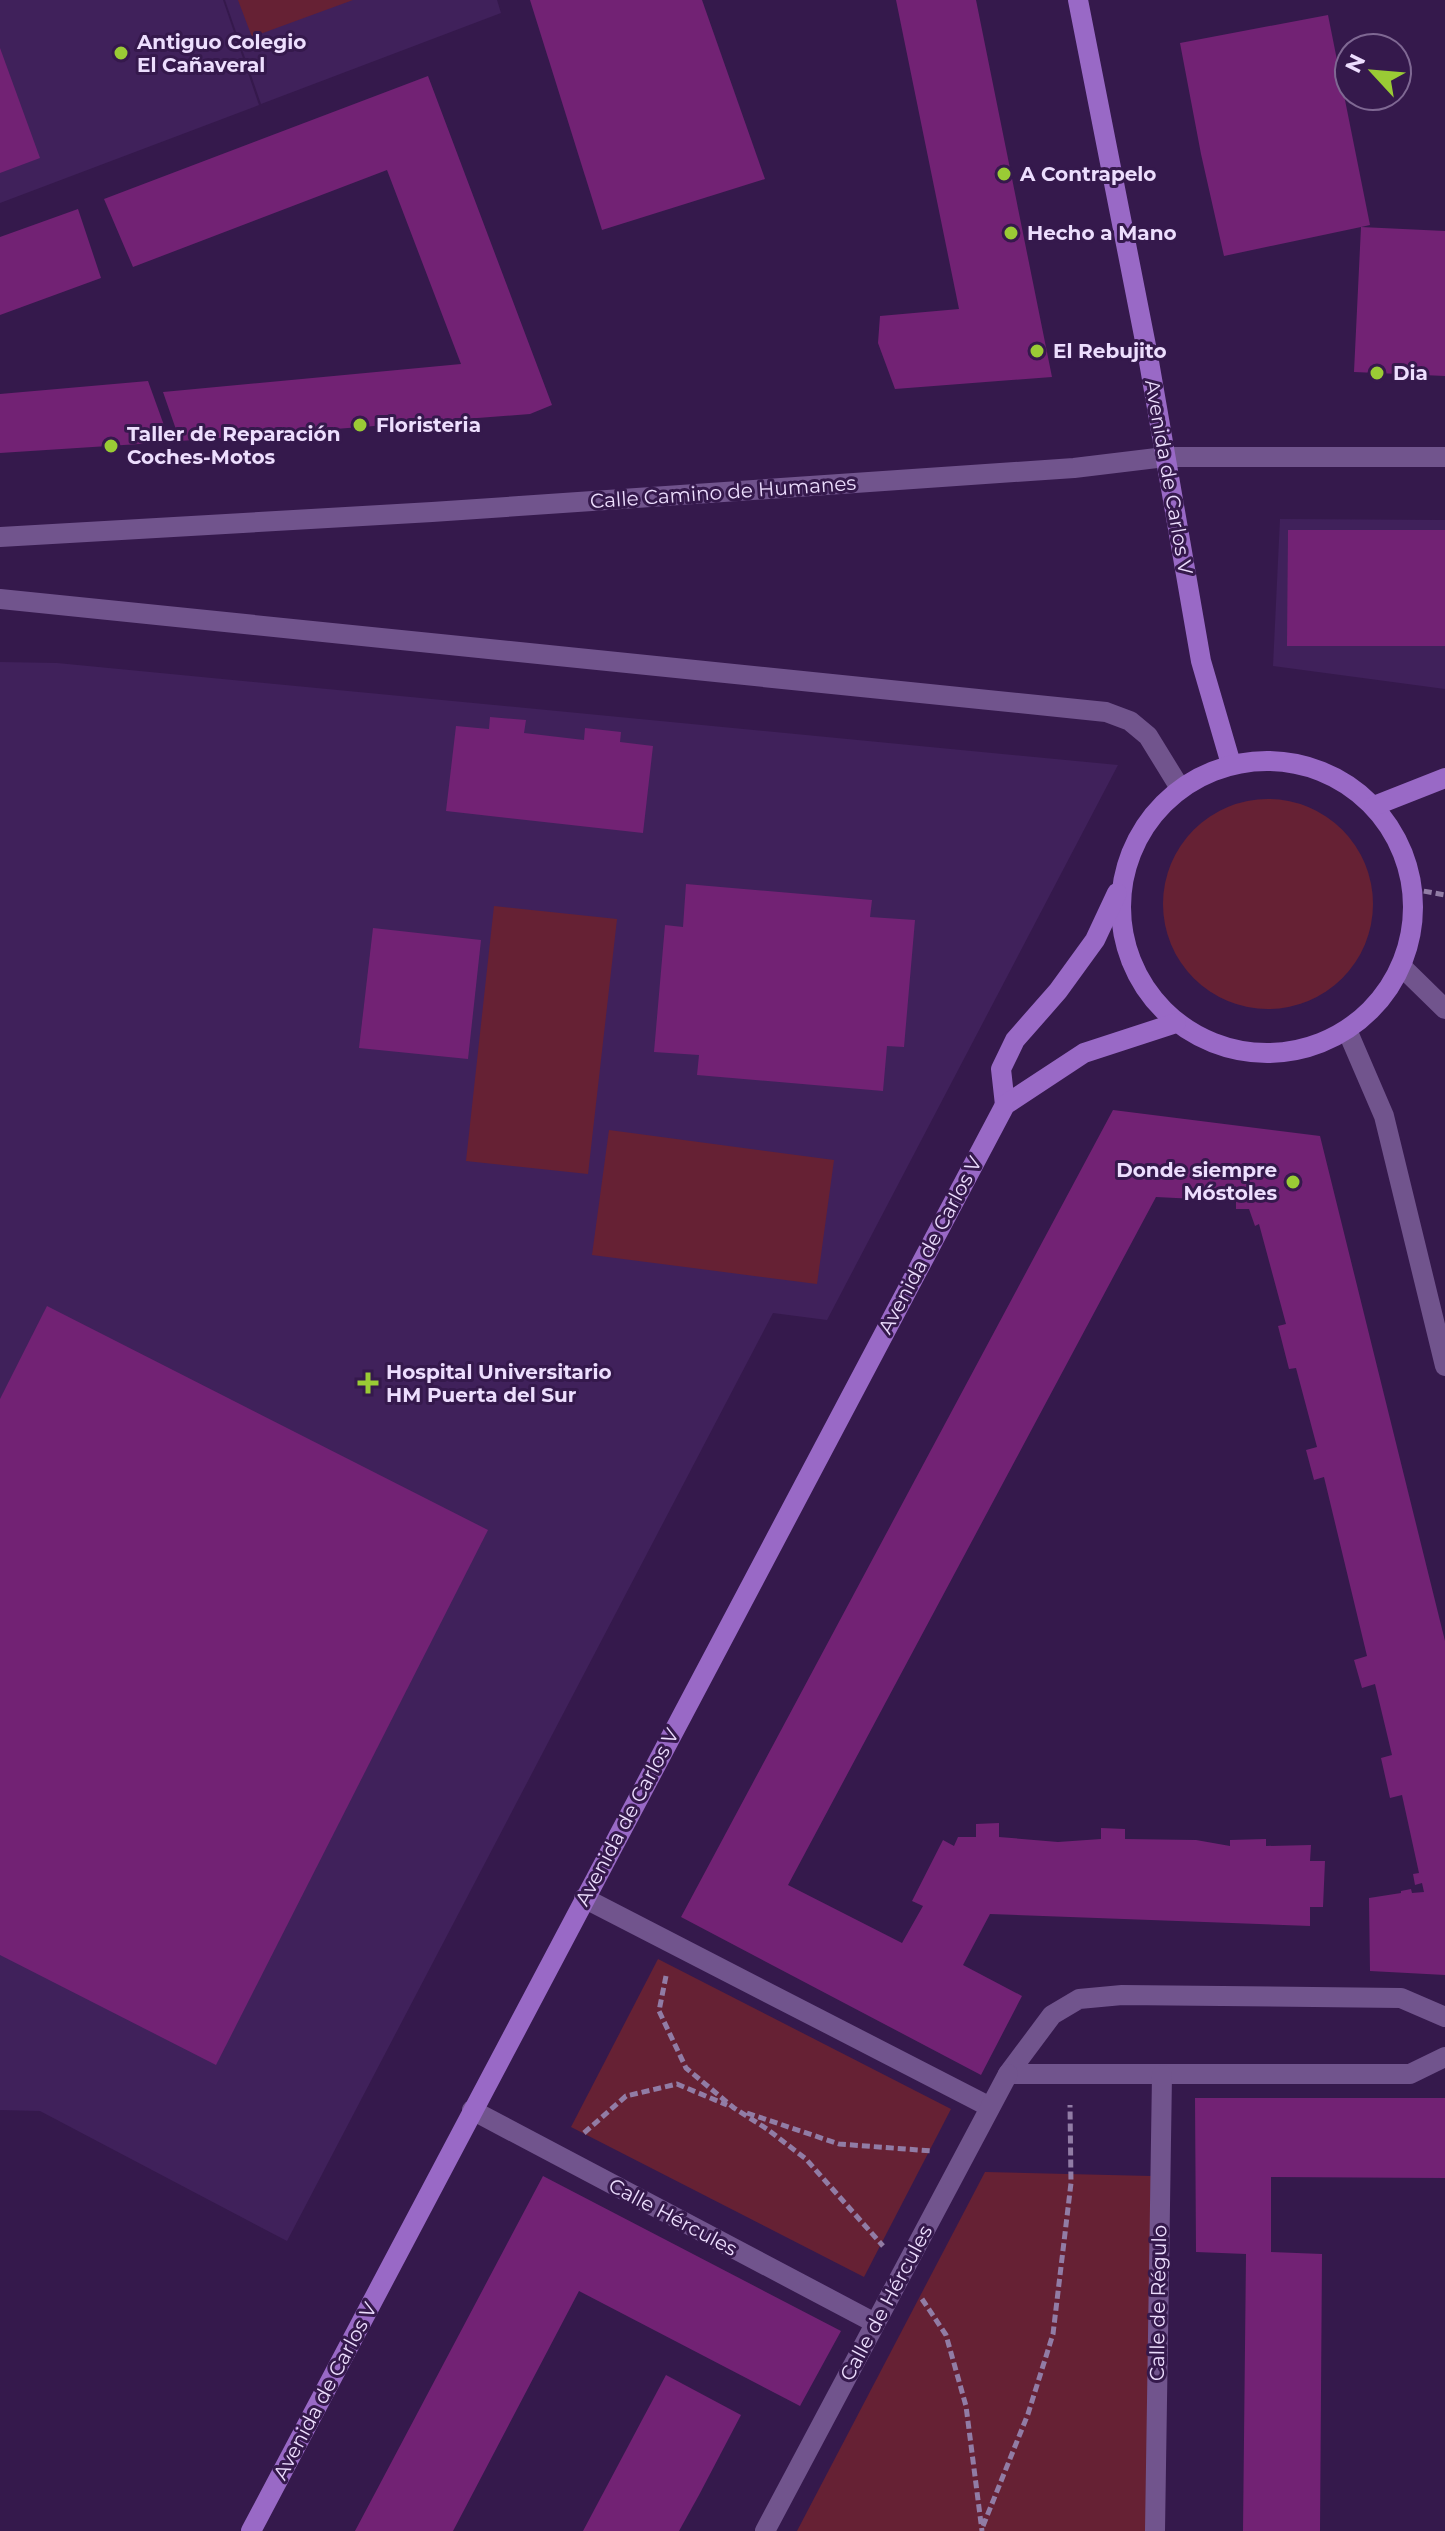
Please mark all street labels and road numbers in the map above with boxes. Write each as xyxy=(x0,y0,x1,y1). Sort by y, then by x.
street label: Avenida de Carlos V xyxy=(1140,378,1198,576)
street label: Calle Camino de Humanes xyxy=(589,471,857,513)
street label: Avenida de Carlos V xyxy=(873,1152,987,1338)
street label: Avenida de Carlos V xyxy=(570,1724,684,1910)
street label: Calle Hércules xyxy=(605,2173,742,2261)
street label: Calle de Hércules xyxy=(835,2221,937,2385)
street label: Calle de Régulo xyxy=(1145,2225,1171,2381)
street label: Avenida de Carlos V xyxy=(268,2298,382,2484)

